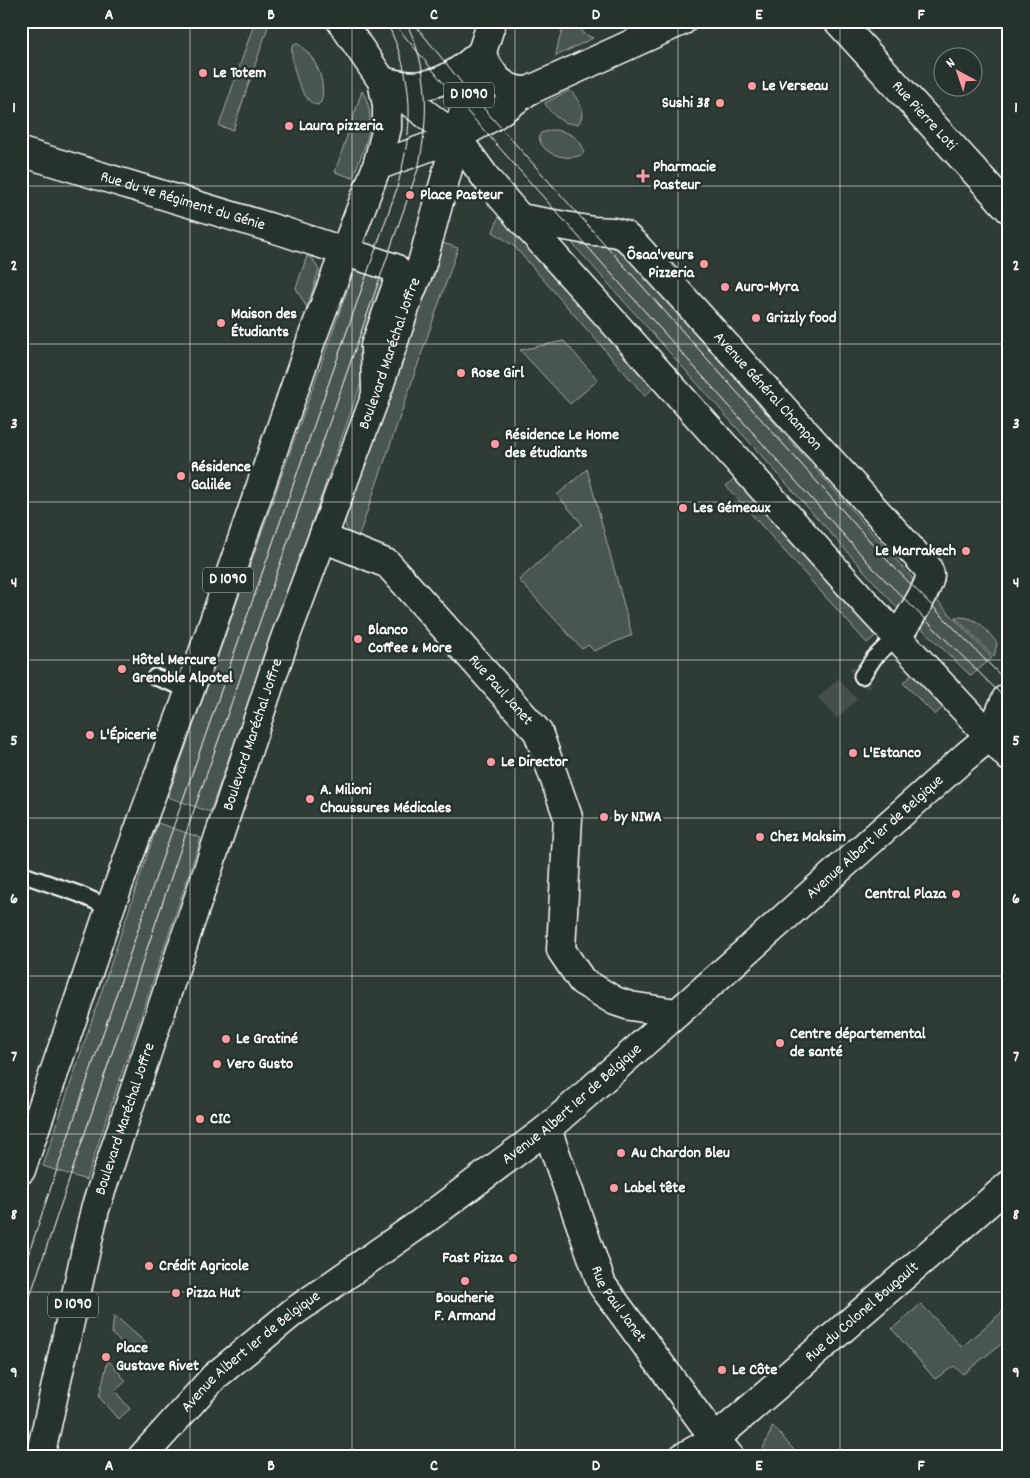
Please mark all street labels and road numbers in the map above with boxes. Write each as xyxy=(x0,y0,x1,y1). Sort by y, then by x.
street label: Rue Pierre Loti xyxy=(886,75,962,156)
road number: D 1090 xyxy=(444,82,494,108)
street label: Rue du 4e Régiment du Génie xyxy=(98,165,268,237)
street label: Boulevard Maréchal Joffre xyxy=(353,274,427,433)
street label: Avenue Général Champon xyxy=(708,327,828,456)
road number: D 1090 xyxy=(203,568,253,592)
street label: Rue Paul Janet xyxy=(463,649,539,731)
street label: Boulevard Maréchal Joffre xyxy=(217,655,289,814)
street label: Avenue Albert 1er de Belgique xyxy=(801,770,949,905)
street label: Avenue Albert 1er de Belgique xyxy=(497,1038,647,1170)
street label: Boulevard Maréchal Joffre xyxy=(89,1040,161,1198)
street label: Rue du Colonel Bougault xyxy=(800,1256,924,1368)
street label: Rue Paul Janet xyxy=(585,1263,652,1347)
street label: Avenue Albert 1er de Belgique xyxy=(176,1285,325,1418)
road number: D 1090 xyxy=(48,1292,98,1318)

